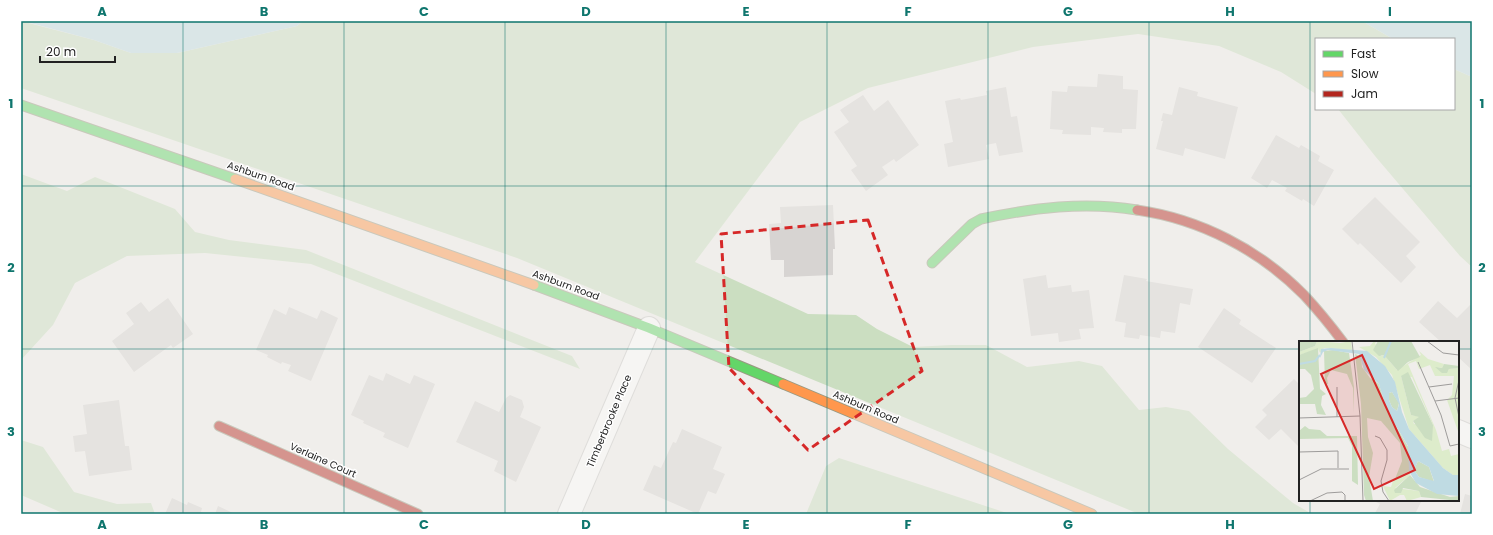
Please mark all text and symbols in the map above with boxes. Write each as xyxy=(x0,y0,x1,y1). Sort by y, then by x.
text: A xyxy=(97,2,107,21)
text: B xyxy=(260,2,269,21)
text: C xyxy=(419,2,429,21)
text: D xyxy=(581,2,591,21)
text: E xyxy=(742,2,750,21)
text: F xyxy=(904,2,912,21)
text: G xyxy=(1063,2,1073,21)
text: H xyxy=(1225,2,1235,21)
text: I xyxy=(1388,2,1392,21)
scale bar xyxy=(40,38,115,64)
legend xyxy=(1315,38,1455,110)
text: 20 m xyxy=(46,43,76,60)
text: Fast xyxy=(1351,45,1376,62)
text: Slow xyxy=(1351,65,1379,82)
text: Jam xyxy=(1351,85,1378,102)
text: 1 xyxy=(9,94,13,113)
text: 1 xyxy=(1480,94,1484,113)
street label: Ashburn Road xyxy=(225,157,297,195)
text: 2 xyxy=(7,258,15,277)
text: 2 xyxy=(1478,258,1486,277)
street label: Ashburn Road xyxy=(530,266,602,304)
inset map xyxy=(1299,341,1459,501)
street label: Timberbrooke Place xyxy=(583,372,635,470)
street label: Ashburn Road xyxy=(831,386,901,428)
text: 3 xyxy=(7,422,15,441)
text: 3 xyxy=(1478,422,1486,441)
street label: Verlaine Court xyxy=(287,439,359,482)
text: A xyxy=(97,515,107,534)
text: B xyxy=(260,515,269,534)
text: C xyxy=(419,515,429,534)
text: D xyxy=(581,515,591,534)
text: E xyxy=(742,515,750,534)
text: F xyxy=(904,515,912,534)
text: G xyxy=(1063,515,1073,534)
text: H xyxy=(1225,515,1235,534)
text: I xyxy=(1388,515,1392,534)

